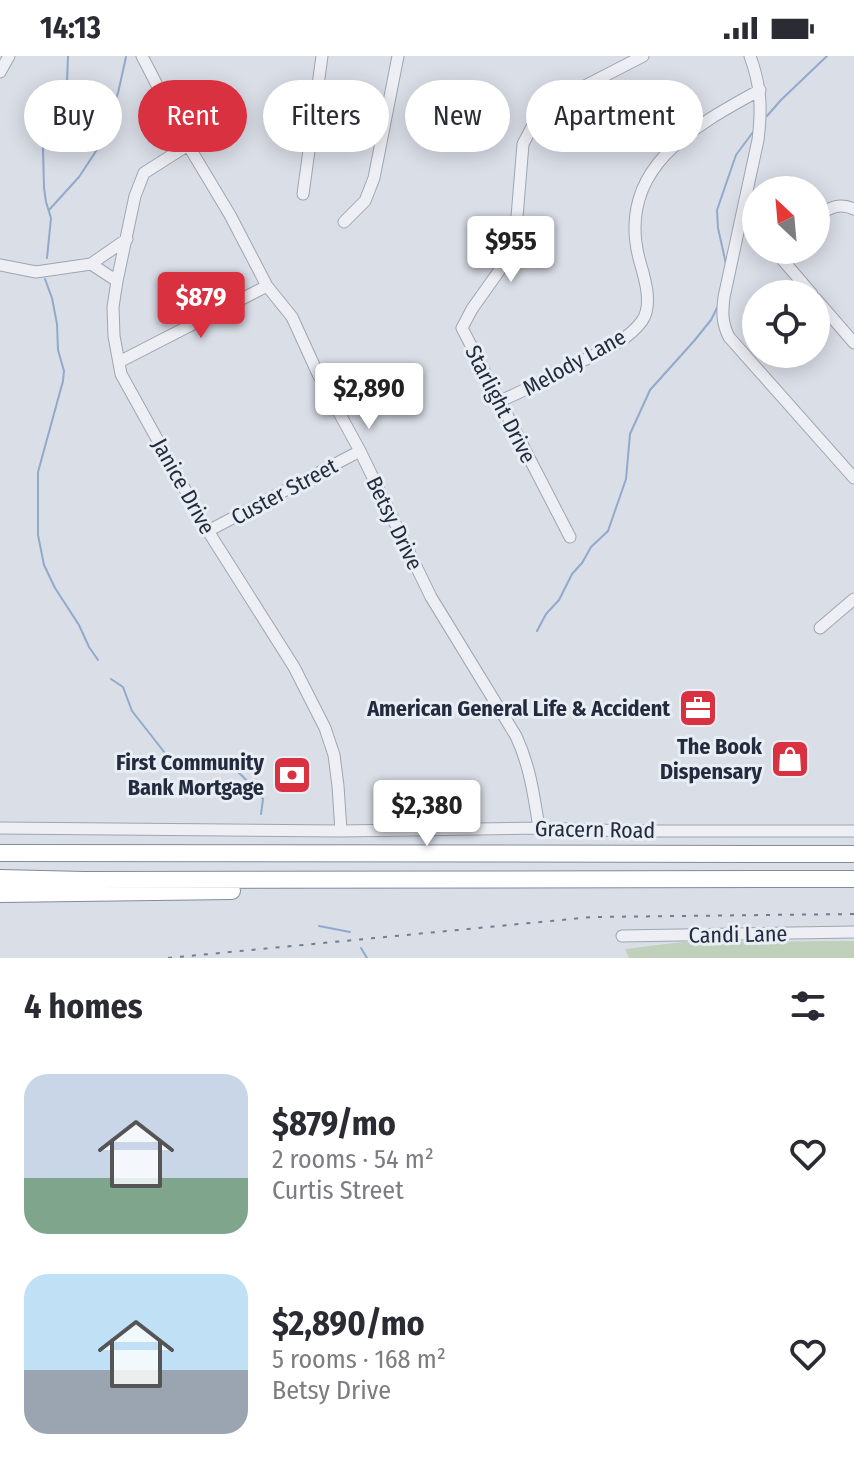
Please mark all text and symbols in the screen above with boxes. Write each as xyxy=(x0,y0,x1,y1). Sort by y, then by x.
text: 14:13 xyxy=(40,10,101,46)
chip: Buy xyxy=(24,80,122,152)
chip: Rent xyxy=(138,80,247,152)
chip: Filters xyxy=(263,80,389,152)
chip: New xyxy=(405,80,510,152)
chip: Apartment xyxy=(526,80,703,152)
north arrow xyxy=(742,176,830,264)
map controls xyxy=(742,176,830,368)
pin: $955 xyxy=(464,216,558,284)
text: $955 xyxy=(485,226,537,257)
pin: $879 xyxy=(154,272,248,340)
button: locate xyxy=(742,280,830,368)
text: $879 xyxy=(176,282,226,313)
street label: Melody Lane xyxy=(518,323,630,402)
street label: Starlight Drive xyxy=(459,341,542,468)
pin: $2,890 xyxy=(304,363,434,431)
text: $2,890 xyxy=(333,373,405,404)
street label: Janice Drive xyxy=(146,434,221,539)
street label: Custer Street xyxy=(227,452,343,531)
street label: Betsy Drive xyxy=(360,472,429,574)
office icon: American General Life & Accident xyxy=(677,687,719,729)
place label: American General Life & Accident xyxy=(366,695,670,722)
place label: The Book Dispensary xyxy=(660,733,763,785)
shop icon: The Book Dispensary xyxy=(769,738,811,780)
place label: First Community Bank Mortgage xyxy=(116,749,265,801)
bank icon: First Community Bank Mortgage xyxy=(271,754,313,796)
pin: $2,380 xyxy=(362,780,492,848)
text: $2,380 xyxy=(391,790,463,821)
street label: Gracern Road xyxy=(535,815,655,844)
street label: Candi Lane xyxy=(688,920,788,949)
icon: filters xyxy=(786,984,830,1028)
text: 4 homes xyxy=(24,986,143,1027)
text: $879/mo xyxy=(272,1103,396,1144)
icon: home xyxy=(88,1106,184,1202)
icon: heart xyxy=(786,1132,830,1176)
text: 2 rooms · 54 m² xyxy=(272,1144,434,1175)
text: Curtis Street xyxy=(272,1175,404,1206)
text: $2,890/mo xyxy=(272,1303,425,1344)
icon: home xyxy=(88,1306,184,1402)
icon: heart xyxy=(786,1332,830,1376)
text: 5 rooms · 168 m² xyxy=(272,1344,446,1375)
text: Betsy Drive xyxy=(272,1375,391,1406)

